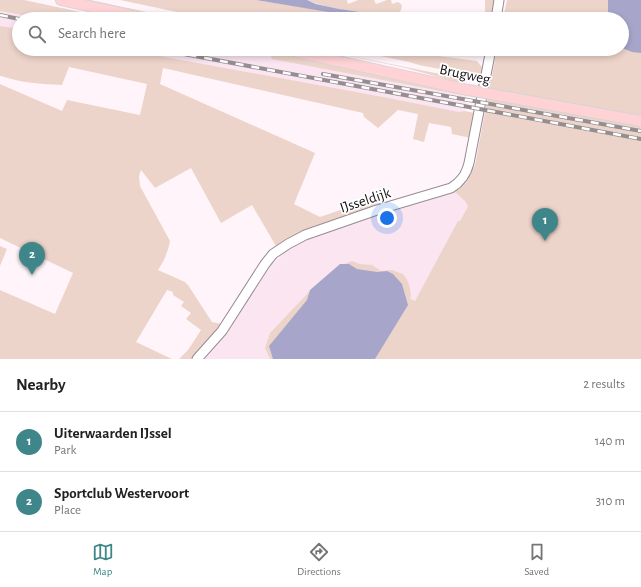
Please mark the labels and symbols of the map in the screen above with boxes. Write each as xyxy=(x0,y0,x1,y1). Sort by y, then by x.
street label: Brugweg xyxy=(438,62,492,87)
street label: IJsseldijk xyxy=(338,185,392,216)
your location xyxy=(377,208,397,228)
pin: 1 xyxy=(532,208,558,241)
pin: 2 xyxy=(19,242,45,275)

